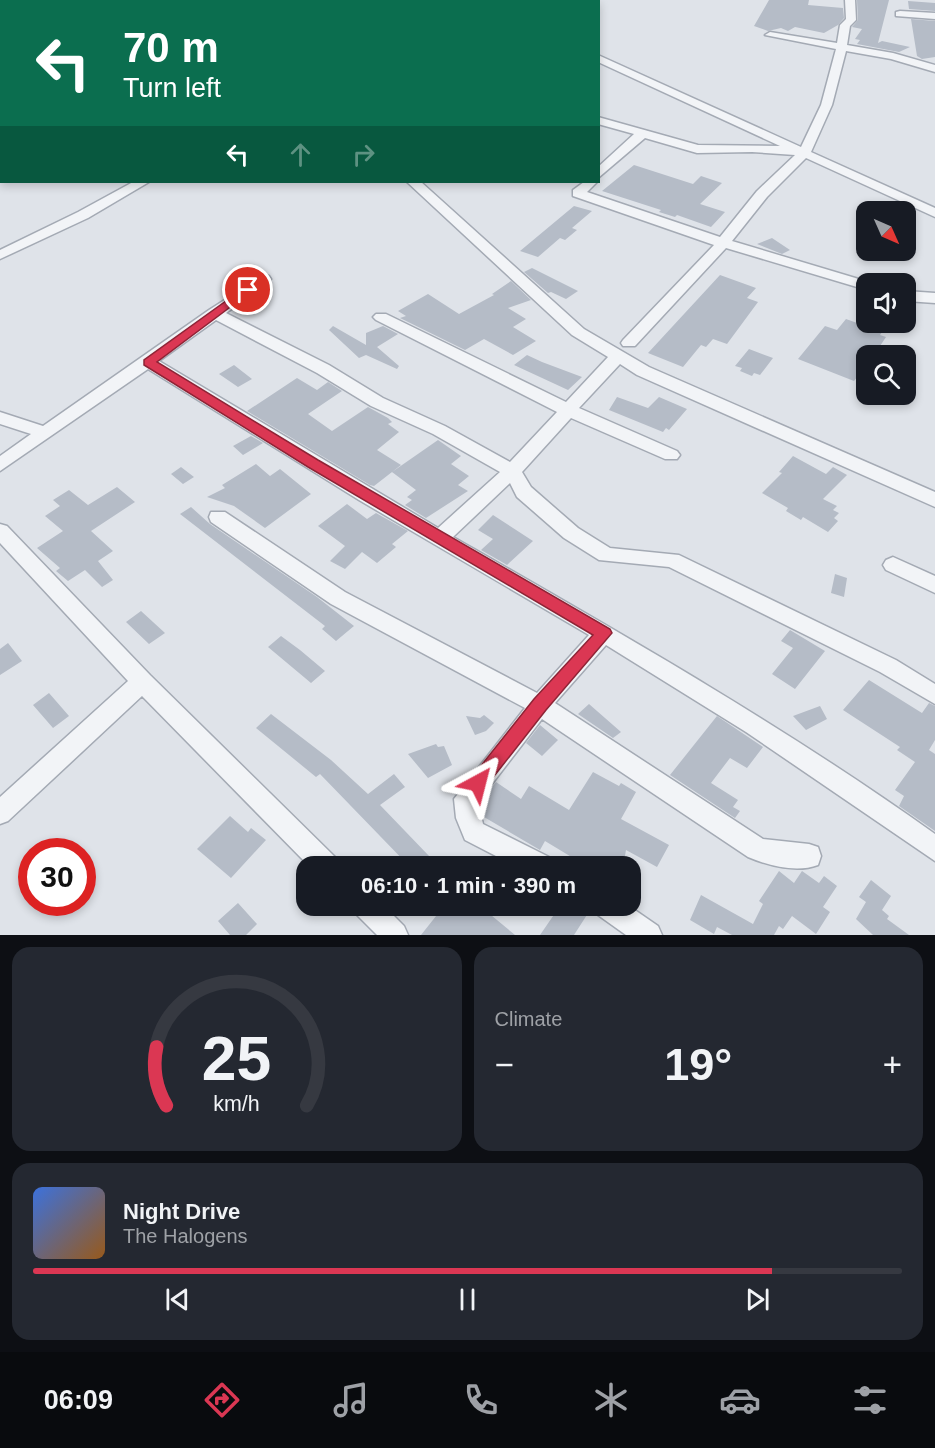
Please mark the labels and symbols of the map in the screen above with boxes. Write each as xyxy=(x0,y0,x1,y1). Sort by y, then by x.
north arrow xyxy=(856,201,916,261)
pin xyxy=(222,264,273,315)
position arrow xyxy=(446,751,510,815)
speed limit sign: 30 xyxy=(18,838,96,916)

